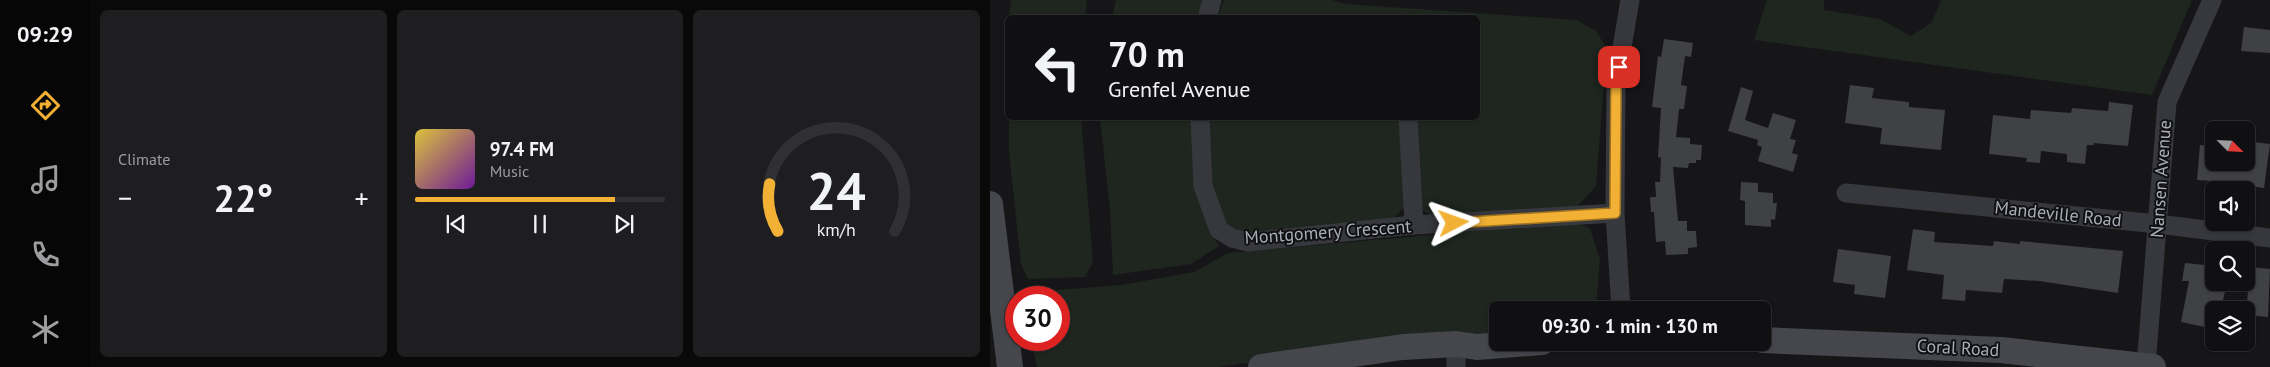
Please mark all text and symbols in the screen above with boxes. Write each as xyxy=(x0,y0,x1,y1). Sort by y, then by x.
text: 09:29 xyxy=(17,20,73,48)
text: 70 m xyxy=(1108,31,1185,77)
icon: left xyxy=(1025,35,1090,100)
pin xyxy=(1598,46,1640,88)
icon: arrive xyxy=(1605,53,1633,81)
text: Grenfel Avenue xyxy=(1108,75,1250,103)
icon: directions xyxy=(28,88,63,123)
street label: Nansen Avenue xyxy=(2145,119,2176,239)
north arrow xyxy=(2205,121,2255,171)
map controls xyxy=(2205,121,2255,351)
text: 97.4 FM xyxy=(490,137,554,161)
text: Climate xyxy=(118,149,170,169)
text: 24 xyxy=(807,157,866,224)
text: Music xyxy=(490,161,529,181)
icon: music xyxy=(28,162,63,197)
text: 22° xyxy=(213,173,273,222)
text: − xyxy=(118,179,132,216)
text: + xyxy=(355,179,369,216)
button: sound xyxy=(2205,181,2255,231)
street label: Mandeville Road xyxy=(1993,195,2123,232)
position arrow xyxy=(1427,196,1479,248)
icon: previous xyxy=(442,210,470,238)
icon: pause xyxy=(526,210,554,238)
icon: next xyxy=(610,210,638,238)
street label: Montgomery Crescent xyxy=(1244,214,1412,249)
text: km/h xyxy=(817,218,856,241)
icon: phone xyxy=(28,237,63,272)
button: search xyxy=(2205,241,2255,291)
speed limit sign: 30 xyxy=(1005,286,1070,351)
button: layers xyxy=(2205,301,2255,351)
icon: climate xyxy=(28,312,63,347)
text: 09:30 · 1 min · 130 m xyxy=(1542,314,1718,338)
street label: Coral Road xyxy=(1916,334,2000,361)

